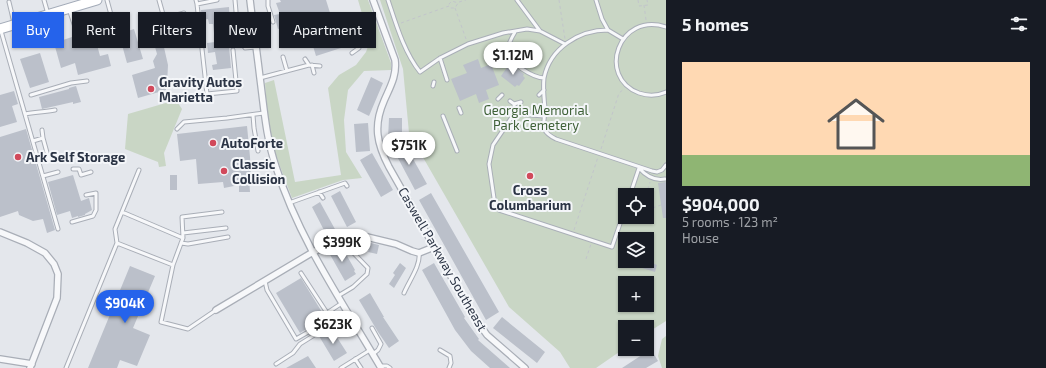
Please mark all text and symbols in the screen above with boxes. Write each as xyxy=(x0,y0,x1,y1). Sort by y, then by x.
chip: Buy xyxy=(12,12,64,48)
chip: Rent xyxy=(72,12,130,48)
chip: Filters xyxy=(138,12,206,48)
chip: New xyxy=(214,12,271,48)
chip: Apartment xyxy=(279,12,376,48)
icon: filters xyxy=(1008,13,1030,35)
text: 5 homes xyxy=(682,14,749,34)
pin: $1.12M xyxy=(480,42,546,76)
text: $1.12M xyxy=(493,47,533,63)
place label: Gravity Autos Marietta xyxy=(159,74,242,105)
marker: Gravity Autos Marietta xyxy=(146,84,156,94)
icon: home xyxy=(820,88,892,160)
park label: Georgia Memorial Park Cemetery xyxy=(484,102,589,133)
pin: $751K xyxy=(381,132,437,166)
place label: AutoForte xyxy=(221,135,283,151)
text: $751K xyxy=(391,137,427,153)
marker: AutoForte xyxy=(208,138,218,148)
place label: Ark Self Storage xyxy=(26,149,125,165)
marker: Ark Self Storage xyxy=(13,152,23,162)
place label: Classic Collision xyxy=(232,156,286,187)
marker: Classic Collision xyxy=(219,166,229,176)
marker: Cross Columbarium xyxy=(525,171,535,181)
place label: Cross Columbarium xyxy=(489,182,571,213)
street label: Caswell Parkway Southeast xyxy=(395,184,491,334)
map controls xyxy=(618,188,654,356)
button: locate xyxy=(618,188,654,224)
text: $904,000 xyxy=(682,194,760,214)
text: 5 rooms · 123 m² xyxy=(682,214,778,230)
pin: $399K xyxy=(314,229,370,263)
text: House xyxy=(682,230,719,246)
button: layers xyxy=(618,232,654,268)
text: $399K xyxy=(323,234,361,250)
button: + xyxy=(618,276,654,312)
pin: $904K xyxy=(97,290,153,324)
text: $904K xyxy=(105,295,145,311)
pin: $623K xyxy=(305,311,361,345)
text: $623K xyxy=(314,316,352,332)
button: − xyxy=(618,320,654,356)

